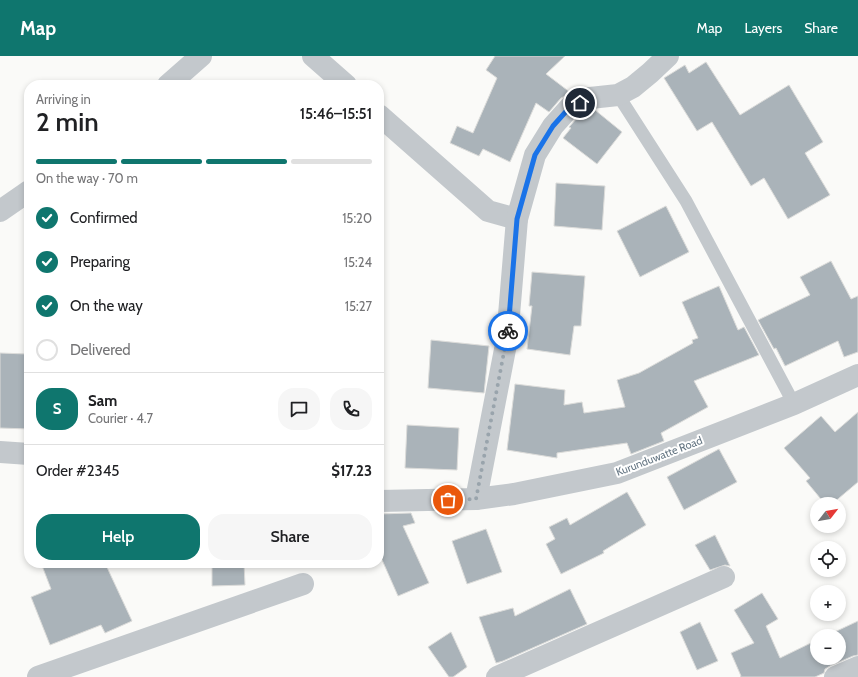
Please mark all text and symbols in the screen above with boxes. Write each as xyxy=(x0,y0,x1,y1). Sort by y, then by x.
text: Map xyxy=(20,17,56,40)
text: Map xyxy=(697,19,722,37)
text: Layers xyxy=(744,19,782,37)
text: Share xyxy=(804,19,838,37)
pin xyxy=(563,86,597,120)
text: Arriving in xyxy=(36,91,91,107)
icon: home xyxy=(569,92,591,114)
text: 15:46–15:51 xyxy=(300,105,372,123)
text: 2 min xyxy=(36,106,99,138)
text: On the way · 70 m xyxy=(36,170,138,186)
icon: check xyxy=(36,207,58,229)
text: Confirmed xyxy=(70,209,138,227)
text: 15:20 xyxy=(342,210,372,226)
icon: check xyxy=(36,251,58,273)
text: Preparing xyxy=(70,253,130,271)
text: 15:24 xyxy=(344,254,372,270)
icon: check xyxy=(36,295,58,317)
text: On the way xyxy=(70,297,143,315)
text: 15:27 xyxy=(345,298,372,314)
courier xyxy=(488,311,528,351)
icon: bike xyxy=(497,320,519,342)
text: Delivered xyxy=(70,341,131,359)
button: chat xyxy=(278,388,320,430)
button: phone xyxy=(330,388,372,430)
text: Sam xyxy=(88,392,117,410)
text: S xyxy=(53,400,61,418)
text: Courier · 4.7 xyxy=(88,410,153,426)
street label: Kurunduwatte Road xyxy=(614,433,704,479)
text: Order #2345 xyxy=(36,462,119,480)
text: $17.23 xyxy=(331,462,372,480)
pin xyxy=(431,483,465,517)
icon: bag xyxy=(437,489,459,511)
north arrow xyxy=(810,497,846,533)
map controls xyxy=(810,497,846,665)
button: Help xyxy=(36,514,200,560)
button: Share xyxy=(208,514,372,560)
button: locate xyxy=(810,541,846,577)
button: + xyxy=(810,585,846,621)
button: − xyxy=(810,629,846,665)

